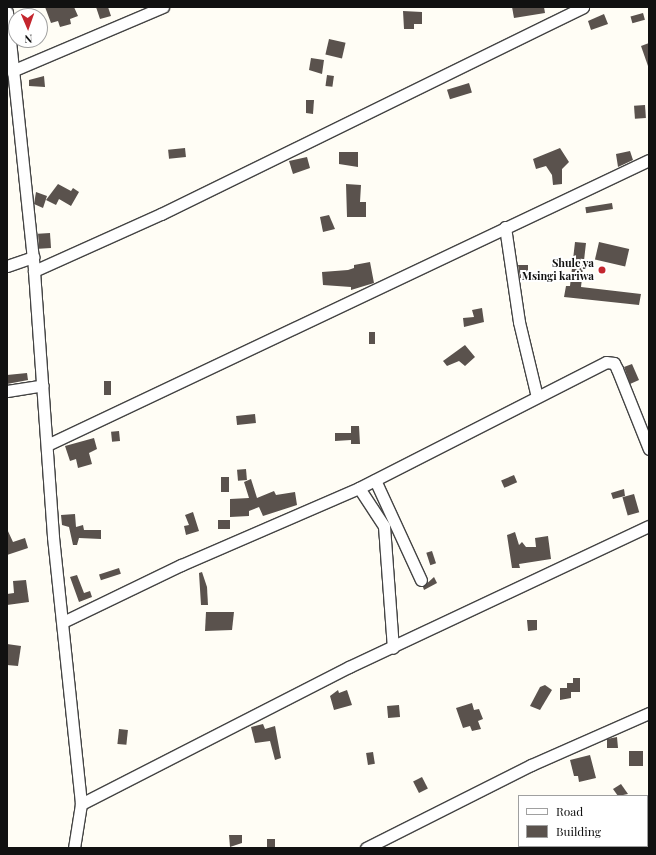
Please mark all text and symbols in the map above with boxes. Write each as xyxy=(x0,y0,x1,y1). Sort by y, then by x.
north arrow xyxy=(8,8,48,48)
text: N xyxy=(24,32,33,47)
place label: Shule ya Msingi kariwa xyxy=(522,257,594,283)
marker: Shule ya Msingi kariwa xyxy=(597,265,607,275)
legend xyxy=(518,795,648,847)
text: Road xyxy=(556,803,583,819)
text: Building xyxy=(556,823,601,839)

